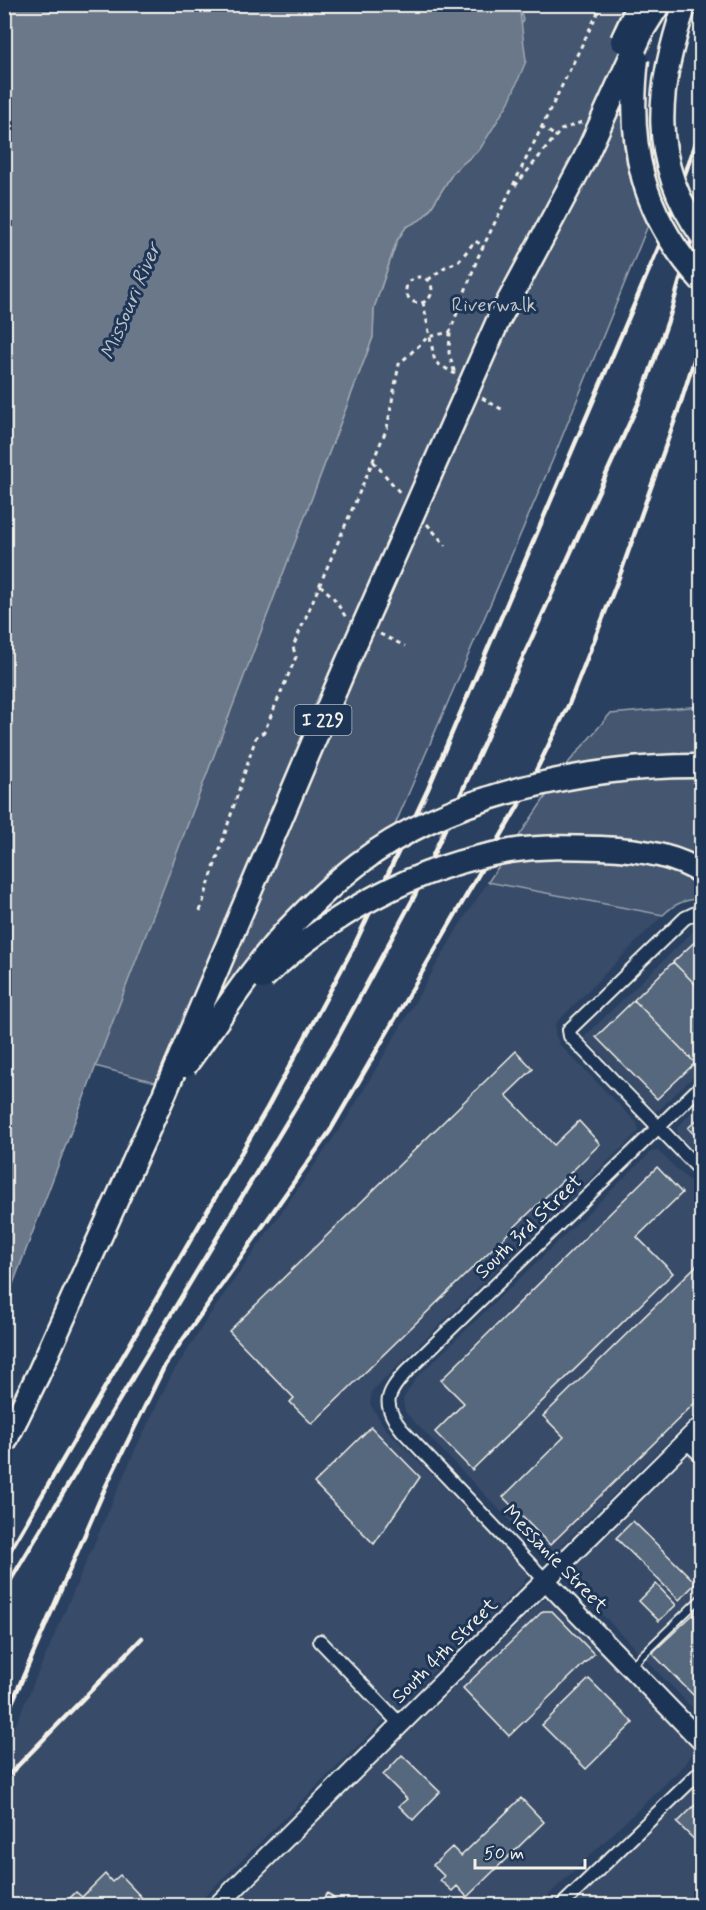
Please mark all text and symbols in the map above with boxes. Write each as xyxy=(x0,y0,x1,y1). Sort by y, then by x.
water label: Missouri River xyxy=(94,237,169,364)
park label: Riverwalk xyxy=(452,292,537,319)
road number: I 229 xyxy=(294,705,352,735)
street label: South 3rd Street xyxy=(469,1169,589,1285)
street label: Messanie Street xyxy=(496,1499,614,1619)
street label: South 4th Street xyxy=(386,1592,504,1710)
scale bar xyxy=(475,1832,584,1870)
text: 50 m xyxy=(484,1842,524,1866)

